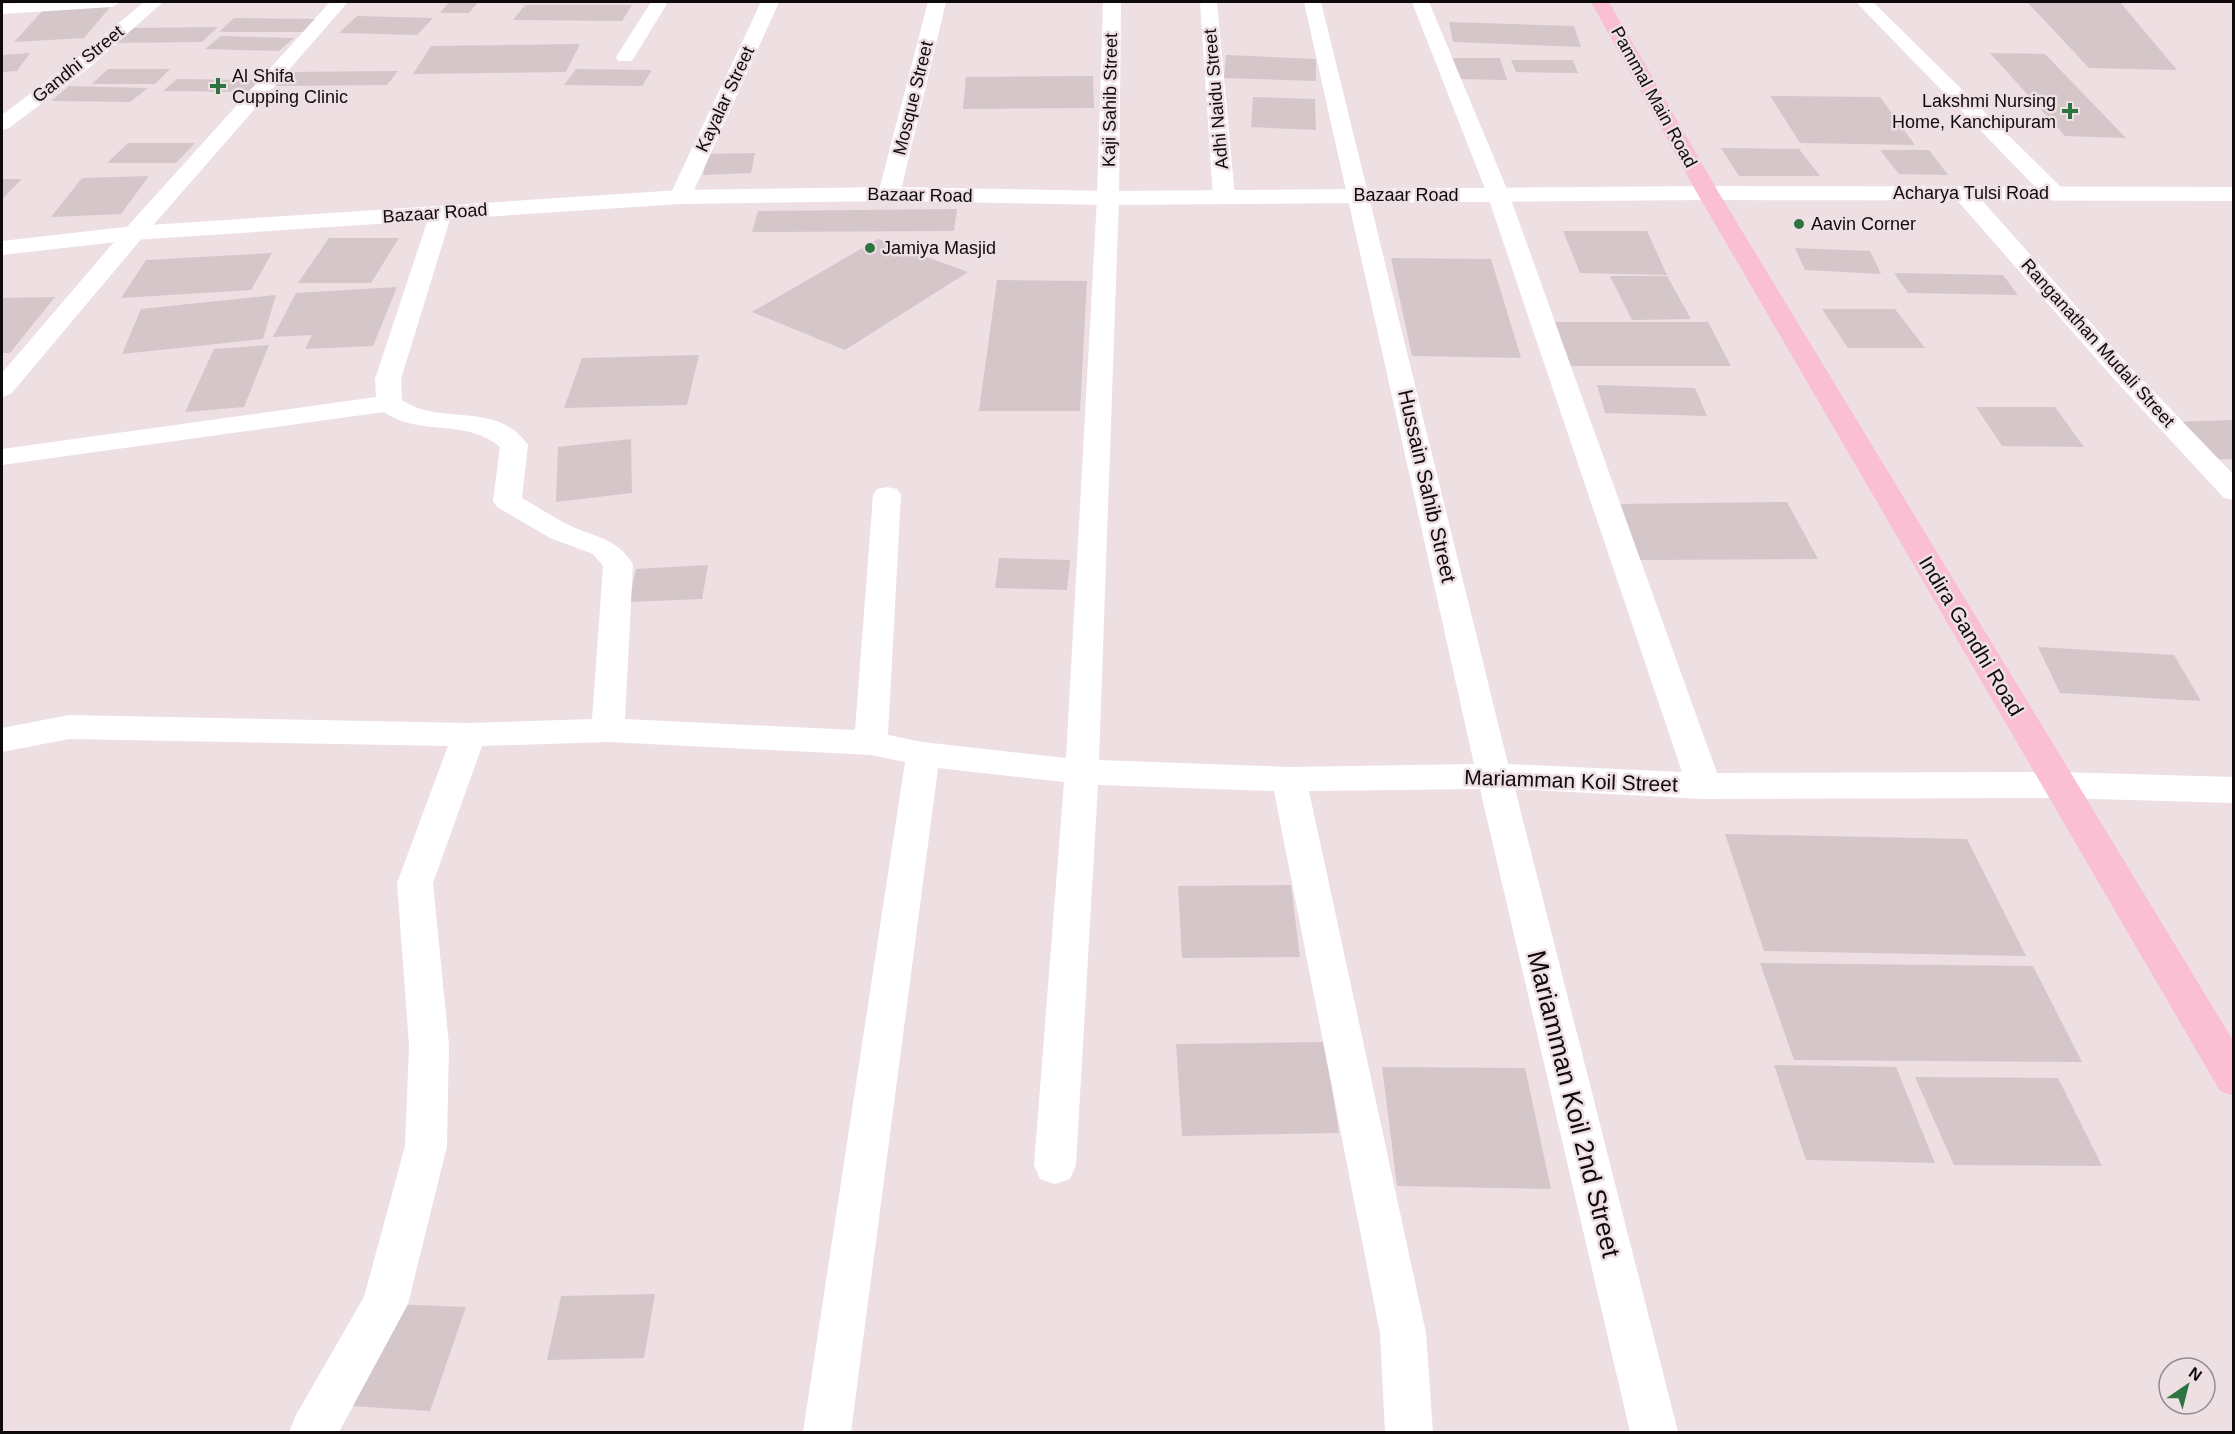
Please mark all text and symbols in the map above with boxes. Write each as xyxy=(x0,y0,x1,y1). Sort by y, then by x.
street label: Gandhi Street xyxy=(29,21,127,107)
street label: Pammal Main Road xyxy=(1607,23,1701,171)
street label: Adhi Naidu Street xyxy=(1200,28,1232,170)
street label: Kaji Sahib Street xyxy=(1099,33,1121,167)
street label: Mosque Street xyxy=(889,39,937,157)
street label: Kayalar Street xyxy=(692,43,758,155)
place label: Al Shifa Cupping Clinic xyxy=(232,66,348,107)
marker: Al Shifa Cupping Clinic xyxy=(209,77,227,95)
place label: Lakshmi Nursing Home, Kanchipuram xyxy=(1892,91,2056,132)
marker: Lakshmi Nursing Home, Kanchipuram xyxy=(2061,102,2079,120)
street label: Acharya Tulsi Road xyxy=(1893,183,2049,203)
street label: Bazaar Road xyxy=(867,184,973,206)
street label: Bazaar Road xyxy=(1353,185,1459,205)
street label: Bazaar Road xyxy=(382,199,488,227)
place label: Aavin Corner xyxy=(1811,214,1916,234)
marker: Aavin Corner xyxy=(1792,217,1806,231)
place label: Jamiya Masjid xyxy=(882,238,996,258)
marker: Jamiya Masjid xyxy=(863,241,877,255)
street label: Ranganathan Mudali Street xyxy=(2017,255,2179,431)
street label: Hussain Sahib Street xyxy=(1394,387,1461,585)
street label: Indira Gandhi Road xyxy=(1915,552,2028,720)
street label: Mariamman Koil Street xyxy=(1464,765,1678,796)
street label: Mariamman Koil 2nd Street xyxy=(1521,948,1627,1261)
north arrow xyxy=(2157,1356,2217,1416)
text: N xyxy=(2186,1364,2205,1384)

